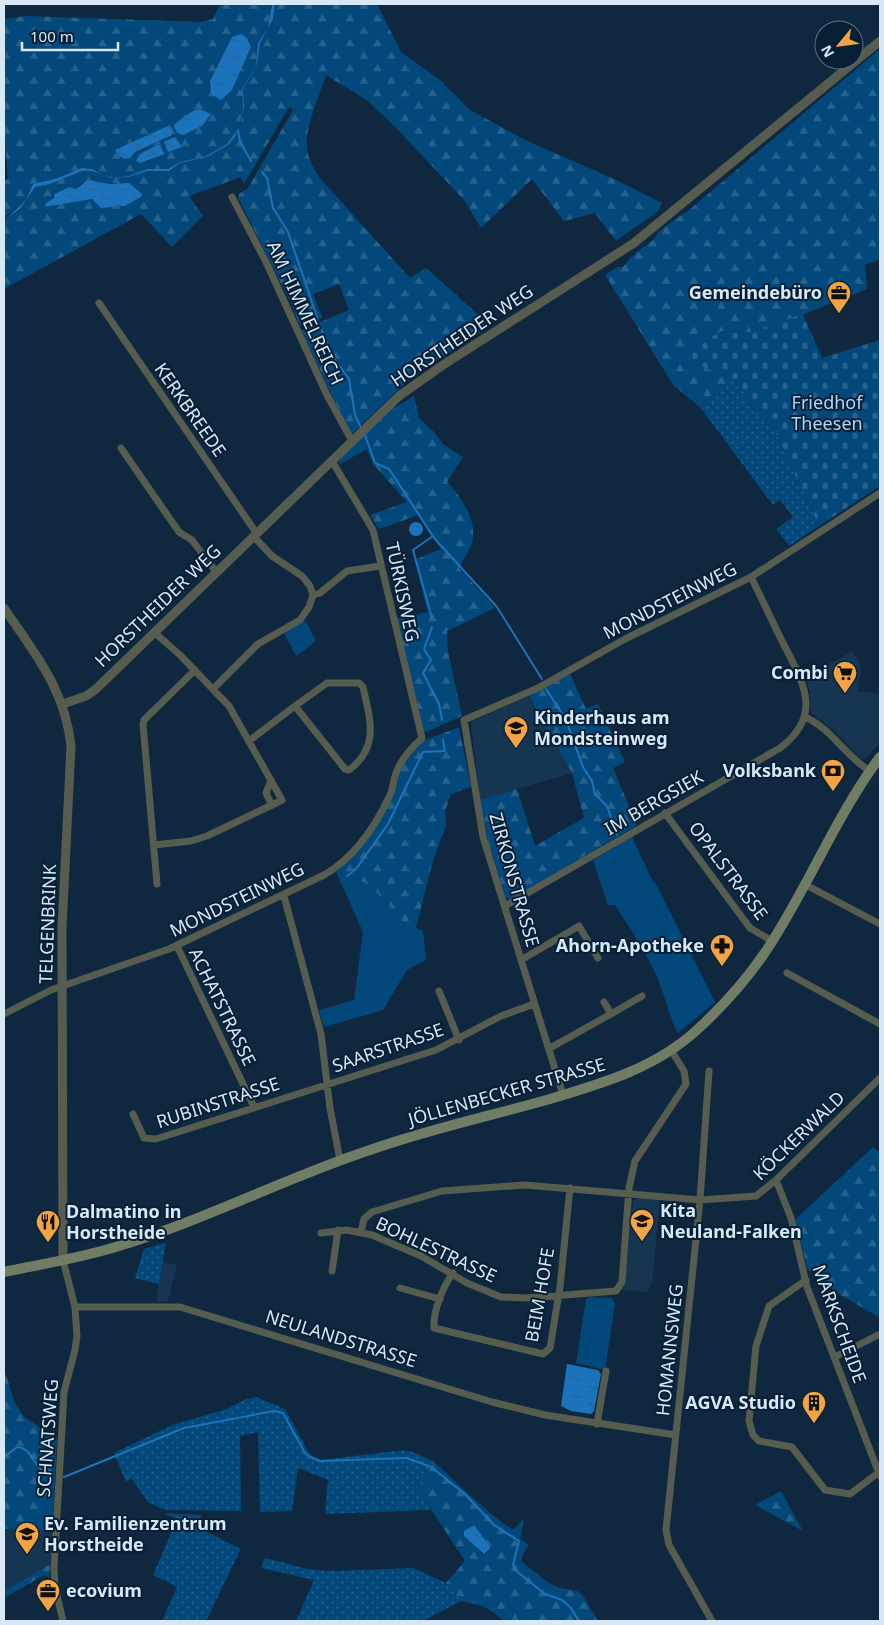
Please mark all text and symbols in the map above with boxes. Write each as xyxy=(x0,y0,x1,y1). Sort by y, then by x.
scale bar xyxy=(22,20,119,52)
north arrow xyxy=(814,20,864,70)
text: 100 m xyxy=(30,26,74,46)
text: N xyxy=(816,42,838,61)
street label: AM HIMMELREICH xyxy=(262,237,350,388)
street label: HORSTHEIDER WEG xyxy=(386,279,537,392)
place label: Gemeindebüro xyxy=(689,280,822,304)
office icon: Gemeindebüro xyxy=(826,280,852,314)
street label: KERKBREEDE xyxy=(150,358,232,461)
park label: Friedhof Theesen xyxy=(791,390,863,435)
street label: HORSTHEIDER WEG xyxy=(89,539,226,672)
street label: TÜRKISWEG xyxy=(381,540,425,644)
street label: MONDSTEINWEG xyxy=(599,556,740,644)
place label: Combi xyxy=(771,660,828,684)
supermarket icon: Combi xyxy=(832,660,858,694)
place label: Kinderhaus am Mondsteinweg xyxy=(534,705,669,750)
school or university icon: Kinderhaus am Mondsteinweg xyxy=(503,715,529,749)
place label: Volksbank xyxy=(723,758,817,782)
bank icon: Volksbank xyxy=(820,758,846,792)
street label: IM BERGSIEK xyxy=(600,764,708,840)
street label: ZIRKONSTRASSE xyxy=(484,810,546,950)
street label: OPALSTRASSE xyxy=(684,816,774,924)
street label: MONDSTEINWEG xyxy=(165,856,308,942)
street label: TELGENBRINK xyxy=(33,863,61,984)
place label: Ahorn-Apotheke xyxy=(556,933,704,957)
pharmacy icon: Ahorn-Apotheke xyxy=(709,933,735,967)
street label: ACHATSTRASSE xyxy=(184,944,262,1070)
street label: SAARSTRASSE xyxy=(329,1017,447,1077)
street label: JÖLLENBECKER STRASSE xyxy=(403,1051,608,1131)
street label: RUBINSTRASSE xyxy=(153,1071,282,1133)
street label: KÖCKERWALD xyxy=(747,1085,849,1185)
place label: Kita Neuland-Falken xyxy=(660,1198,802,1243)
place label: Dalmatino in Horstheide xyxy=(66,1199,182,1244)
school or university icon: Kita Neuland-Falken xyxy=(629,1208,655,1242)
restaurant icon: Dalmatino in Horstheide xyxy=(35,1209,61,1243)
street label: BOHLESTRASSE xyxy=(372,1211,501,1288)
street label: BEIM HOFE xyxy=(519,1246,559,1344)
street label: MARKSCHEIDE xyxy=(807,1261,872,1386)
street label: HOMANNSWEG xyxy=(650,1283,688,1417)
street label: NEULANDSTRASSE xyxy=(263,1304,420,1372)
street label: SCHNATSWEG xyxy=(31,1378,63,1498)
place label: AGVA Studio xyxy=(685,1390,796,1414)
building icon: AGVA Studio xyxy=(801,1390,827,1424)
place label: Ev. Familienzentrum Horstheide xyxy=(44,1511,227,1556)
school or university icon: Ev. Familienzentrum Horstheide xyxy=(14,1521,40,1555)
office icon: ecovium xyxy=(35,1578,61,1612)
place label: ecovium xyxy=(66,1578,142,1602)

